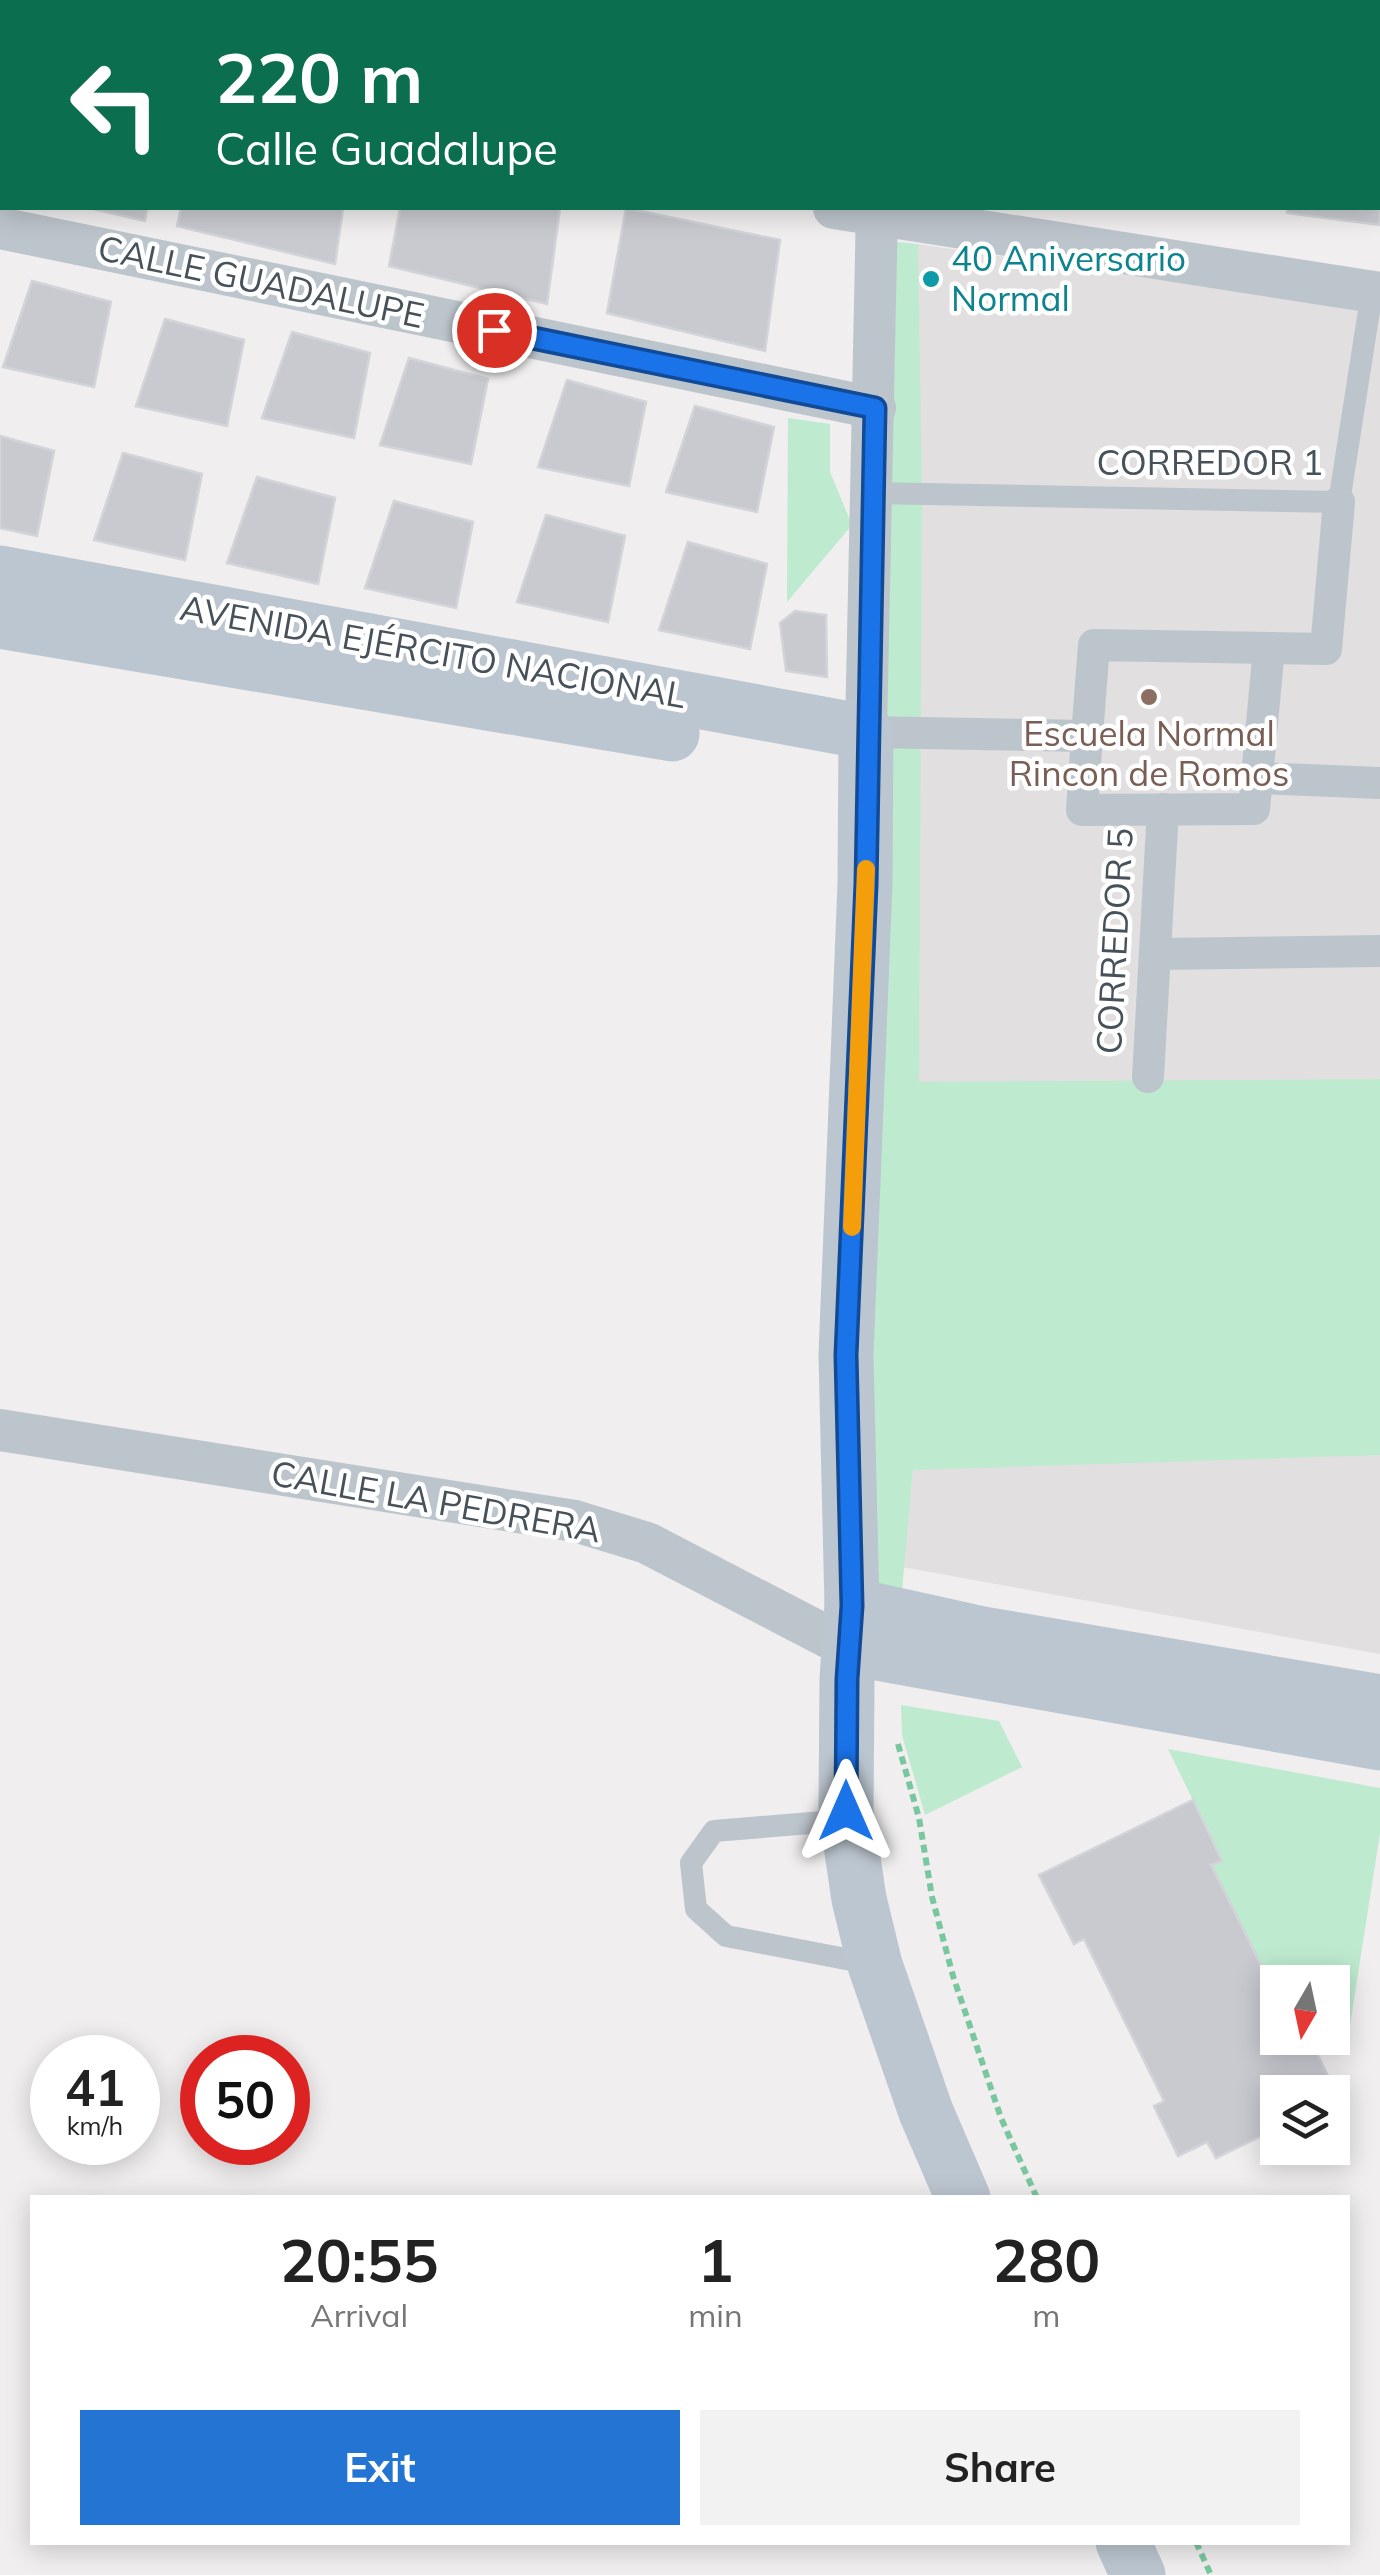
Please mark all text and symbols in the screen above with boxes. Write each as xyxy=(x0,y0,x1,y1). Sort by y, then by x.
text: 220 m xyxy=(215,33,423,121)
icon: left xyxy=(50,40,180,170)
text: Calle Guadalupe xyxy=(215,120,558,176)
street label: CALLE GUADALUPE xyxy=(94,225,428,337)
place label: 40 Aniversario Normal xyxy=(951,236,1186,320)
marker: 40 Aniversario Normal xyxy=(920,268,942,290)
pin xyxy=(452,288,537,373)
icon: arrive xyxy=(467,303,522,358)
street label: CORREDOR 1 xyxy=(1097,440,1323,484)
street label: AVENIDA EJÉRCITO NACIONAL xyxy=(177,585,689,717)
marker: Escuela Normal Rincon de Romos xyxy=(1138,686,1160,708)
place label: Escuela Normal Rincon de Romos xyxy=(1009,711,1289,795)
street label: CORREDOR 5 xyxy=(1086,827,1142,1055)
street label: CALLE LA PEDRERA xyxy=(268,1450,605,1552)
position arrow xyxy=(794,1759,898,1863)
north arrow xyxy=(1260,1965,1350,2055)
map controls xyxy=(1260,1965,1350,2165)
speed limit sign: 50 xyxy=(180,2035,310,2165)
text: 41 xyxy=(65,2056,125,2119)
button: layers xyxy=(1260,2075,1350,2165)
text: km/h xyxy=(67,2110,123,2141)
text: 20:55 xyxy=(280,2222,439,2297)
text: 1 xyxy=(697,2222,733,2297)
text: 280 xyxy=(992,2222,1100,2297)
text: Arrival xyxy=(310,2295,408,2335)
text: min xyxy=(688,2295,743,2335)
text: m xyxy=(1032,2295,1060,2335)
button: Exit xyxy=(80,2410,680,2525)
button: Share xyxy=(700,2410,1300,2525)

